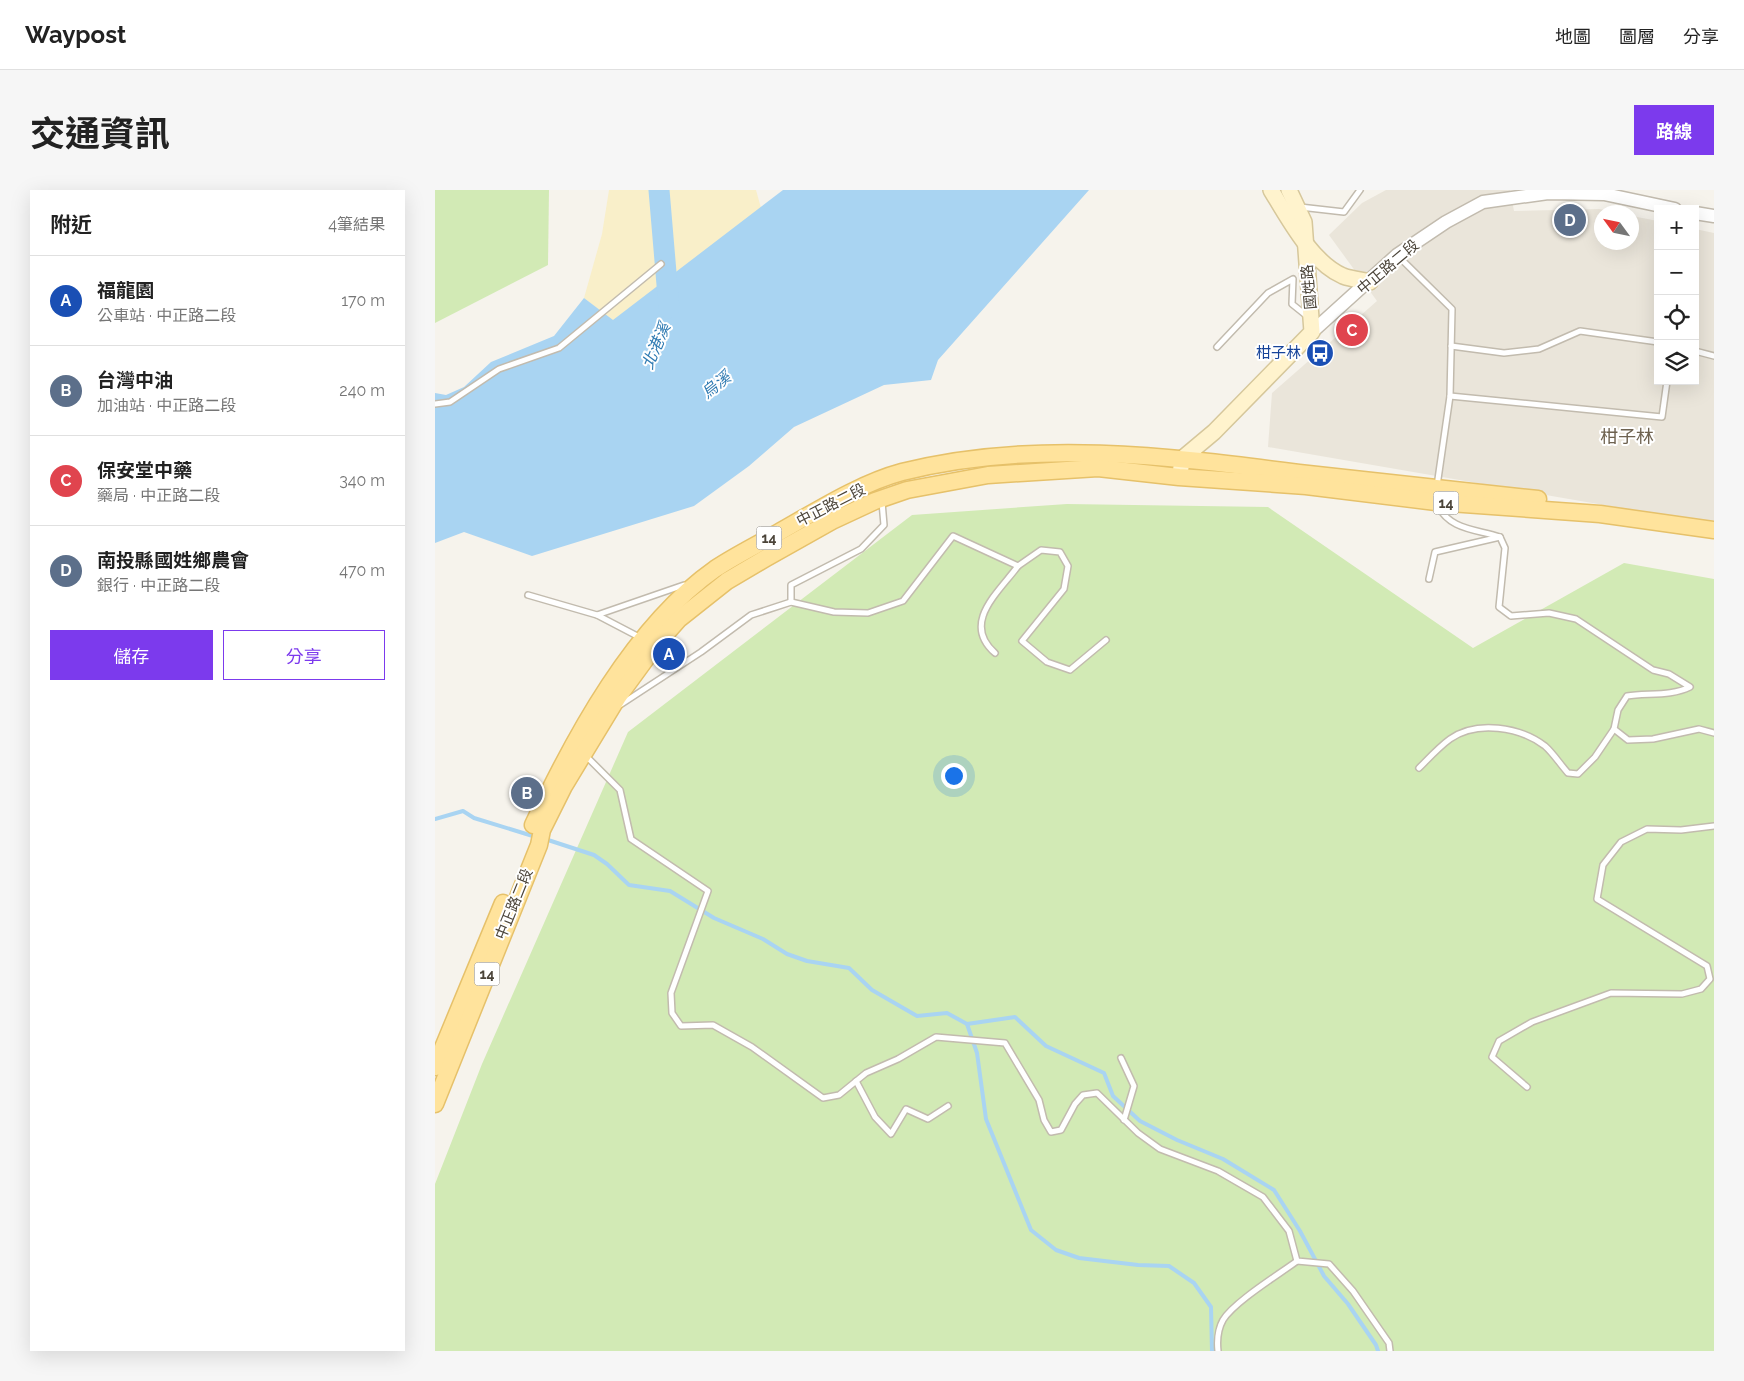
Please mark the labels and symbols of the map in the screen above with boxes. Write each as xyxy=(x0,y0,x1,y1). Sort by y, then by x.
pin: D xyxy=(1554,201,1586,239)
north arrow xyxy=(1594,205,1639,250)
street label: 中正路二段 xyxy=(1353,236,1423,298)
street label: 國姓路 xyxy=(1298,264,1320,310)
pin: C xyxy=(1336,311,1368,349)
water label: 北港溪 xyxy=(638,318,675,372)
bus stop icon: 柑子林 xyxy=(1305,338,1335,368)
place label: 柑子林 xyxy=(1256,344,1301,362)
water label: 烏溪 xyxy=(698,366,736,402)
district label: 柑子林 xyxy=(1600,426,1654,447)
street label: 中正路二段 xyxy=(793,480,869,530)
road number: 14 xyxy=(1433,492,1459,514)
road number: 14 xyxy=(757,526,781,549)
pin: A xyxy=(653,635,685,673)
your location xyxy=(941,763,967,789)
pin: B xyxy=(511,774,543,812)
street label: 中正路二段 xyxy=(492,866,536,942)
road number: 14 xyxy=(475,962,499,986)

